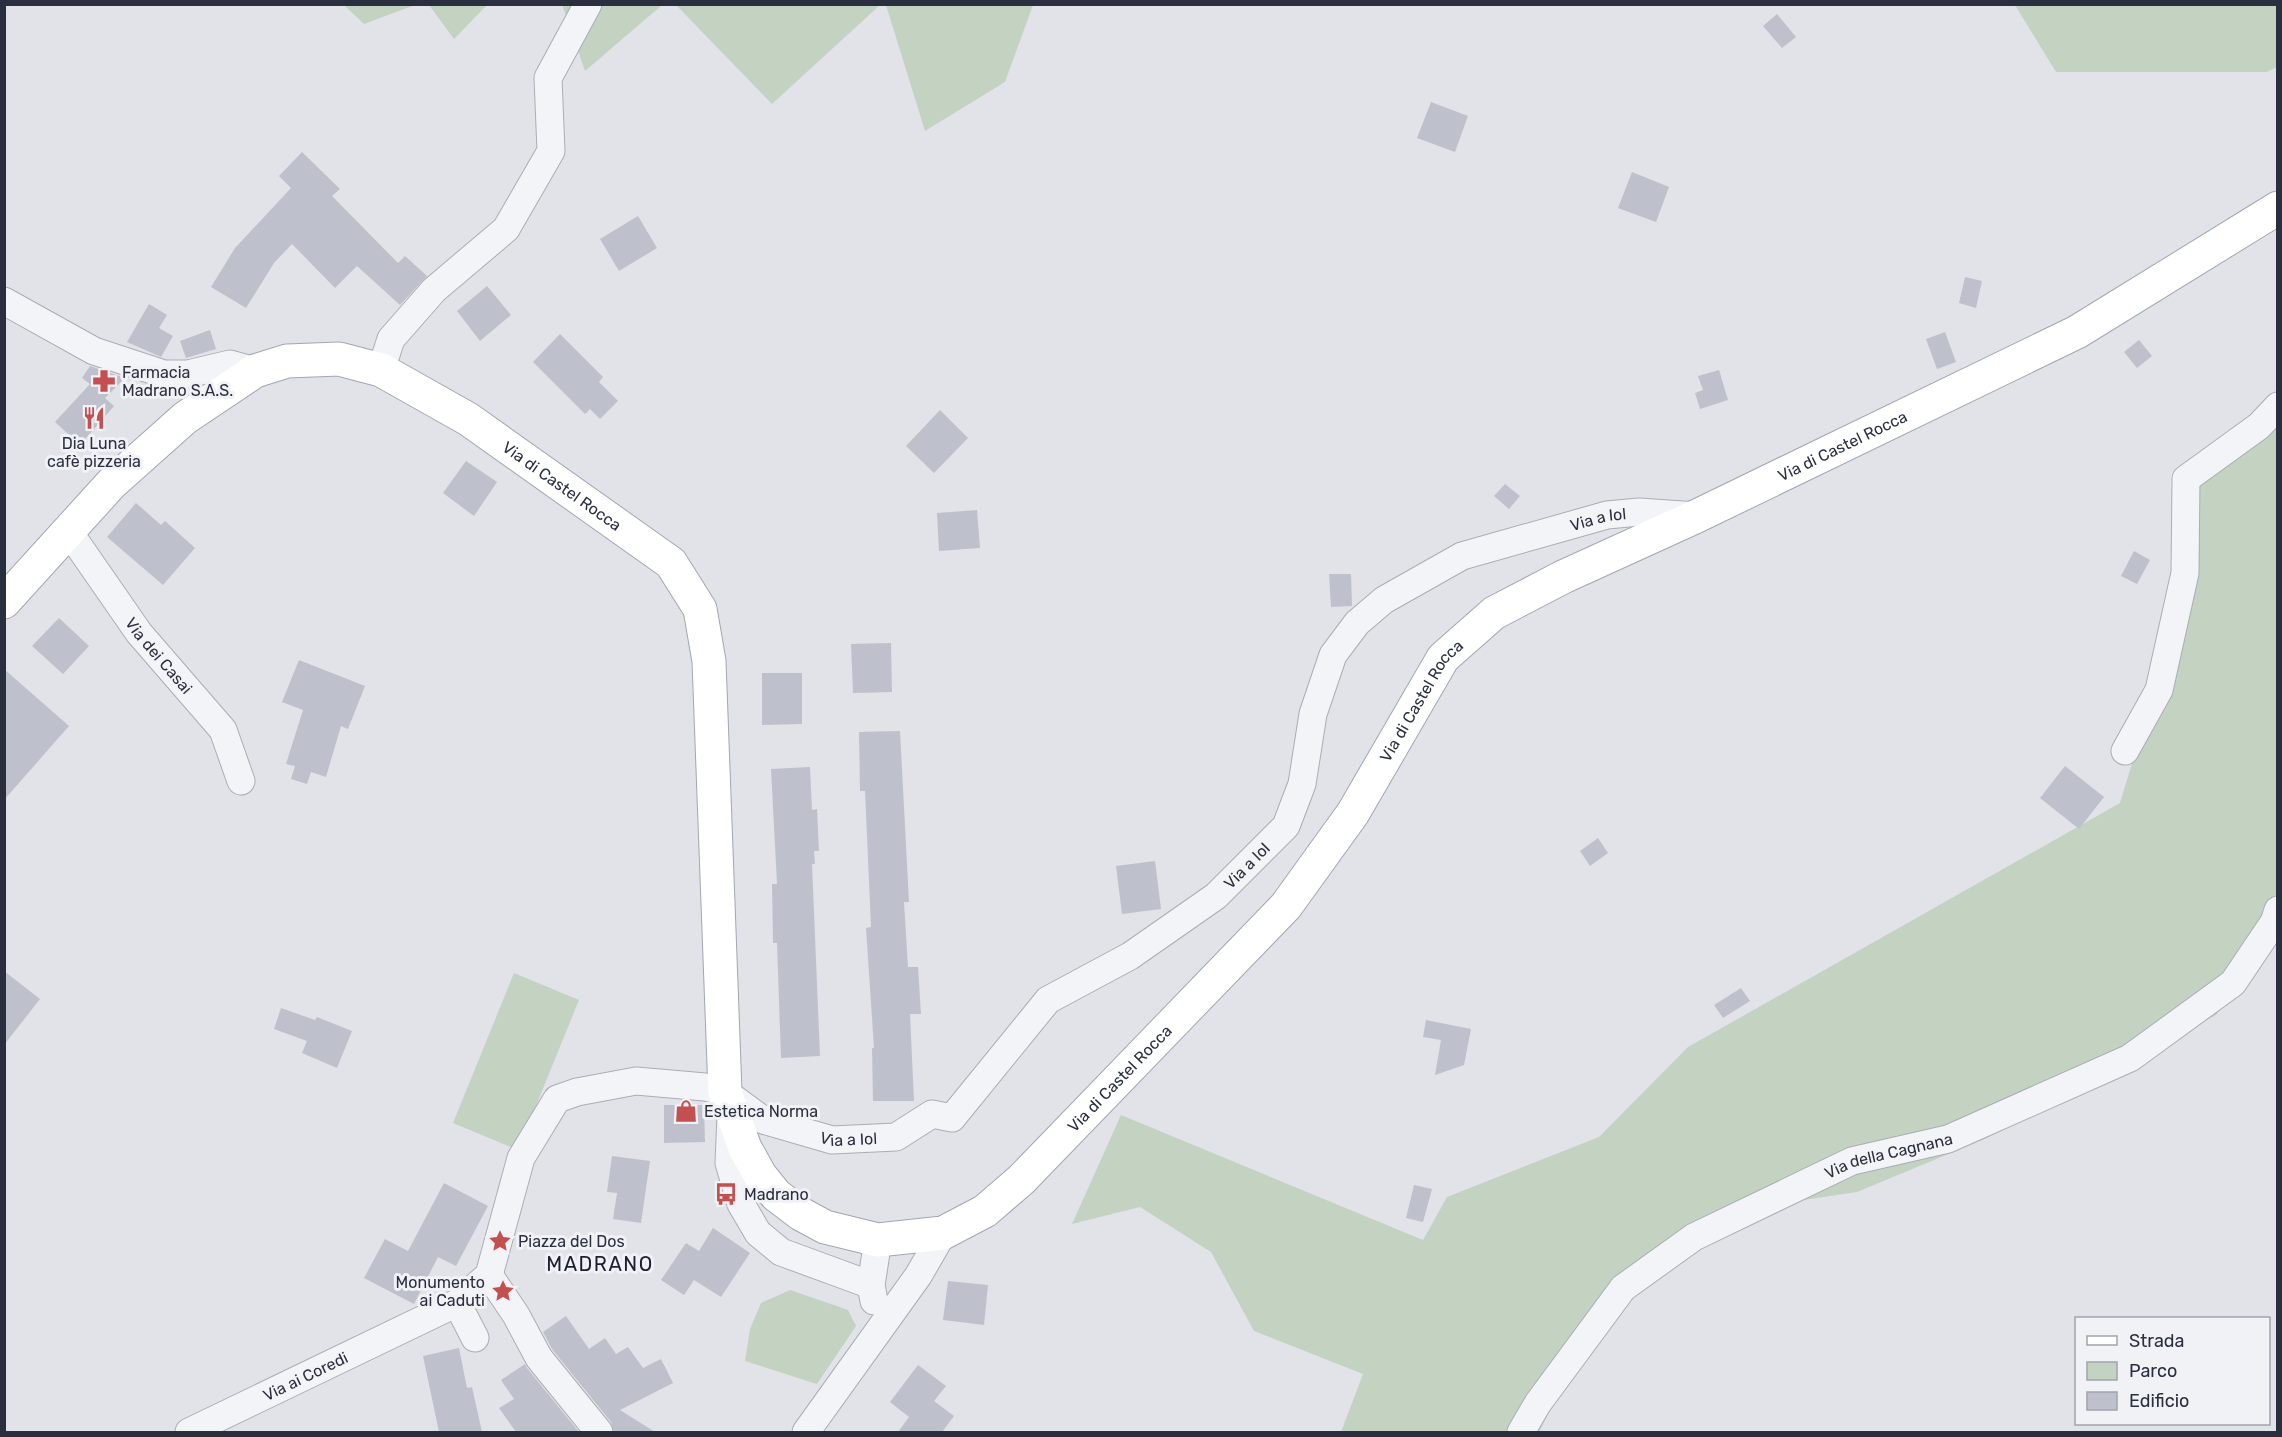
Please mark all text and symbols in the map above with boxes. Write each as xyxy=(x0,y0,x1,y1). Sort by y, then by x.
place label: Farmacia Madrano S.A.S. xyxy=(122,363,233,400)
pharmacy icon: Farmacia Madrano S.A.S. xyxy=(91,368,117,394)
restaurant icon: Dia Luna cafè pizzeria xyxy=(81,405,107,431)
street label: Via di Castel Rocca xyxy=(1775,407,1910,485)
place label: Dia Luna cafè pizzeria xyxy=(47,434,141,471)
street label: Via di Castel Rocca xyxy=(499,438,625,535)
street label: Via a Iol xyxy=(1568,504,1627,535)
street label: Via dei Casai xyxy=(121,614,196,698)
street label: Via di Castel Rocca xyxy=(1376,636,1467,765)
street label: Via a Iol xyxy=(1220,839,1274,893)
street label: Via di Castel Rocca xyxy=(1064,1021,1176,1136)
shop icon: Estetica Norma xyxy=(673,1098,699,1124)
place label: Estetica Norma xyxy=(704,1102,818,1121)
street label: Via a Iol xyxy=(818,1128,878,1150)
street label: Via della Cagnana xyxy=(1822,1129,1954,1183)
bus stop icon: Madrano xyxy=(713,1181,739,1207)
place label: Madrano xyxy=(744,1185,809,1204)
place icon: Piazza del Dos xyxy=(487,1228,513,1254)
place label: Piazza del Dos xyxy=(518,1232,625,1251)
district label: MADRANO xyxy=(546,1252,654,1276)
place label: Monumento ai Caduti xyxy=(396,1273,485,1310)
place icon: Monumento ai Caduti xyxy=(490,1278,516,1304)
legend xyxy=(2075,1317,2270,1425)
text: Strada xyxy=(2129,1330,2185,1352)
street label: Via ai Coredi xyxy=(260,1348,351,1405)
text: Parco xyxy=(2129,1360,2177,1382)
text: Edificio xyxy=(2129,1390,2189,1412)

